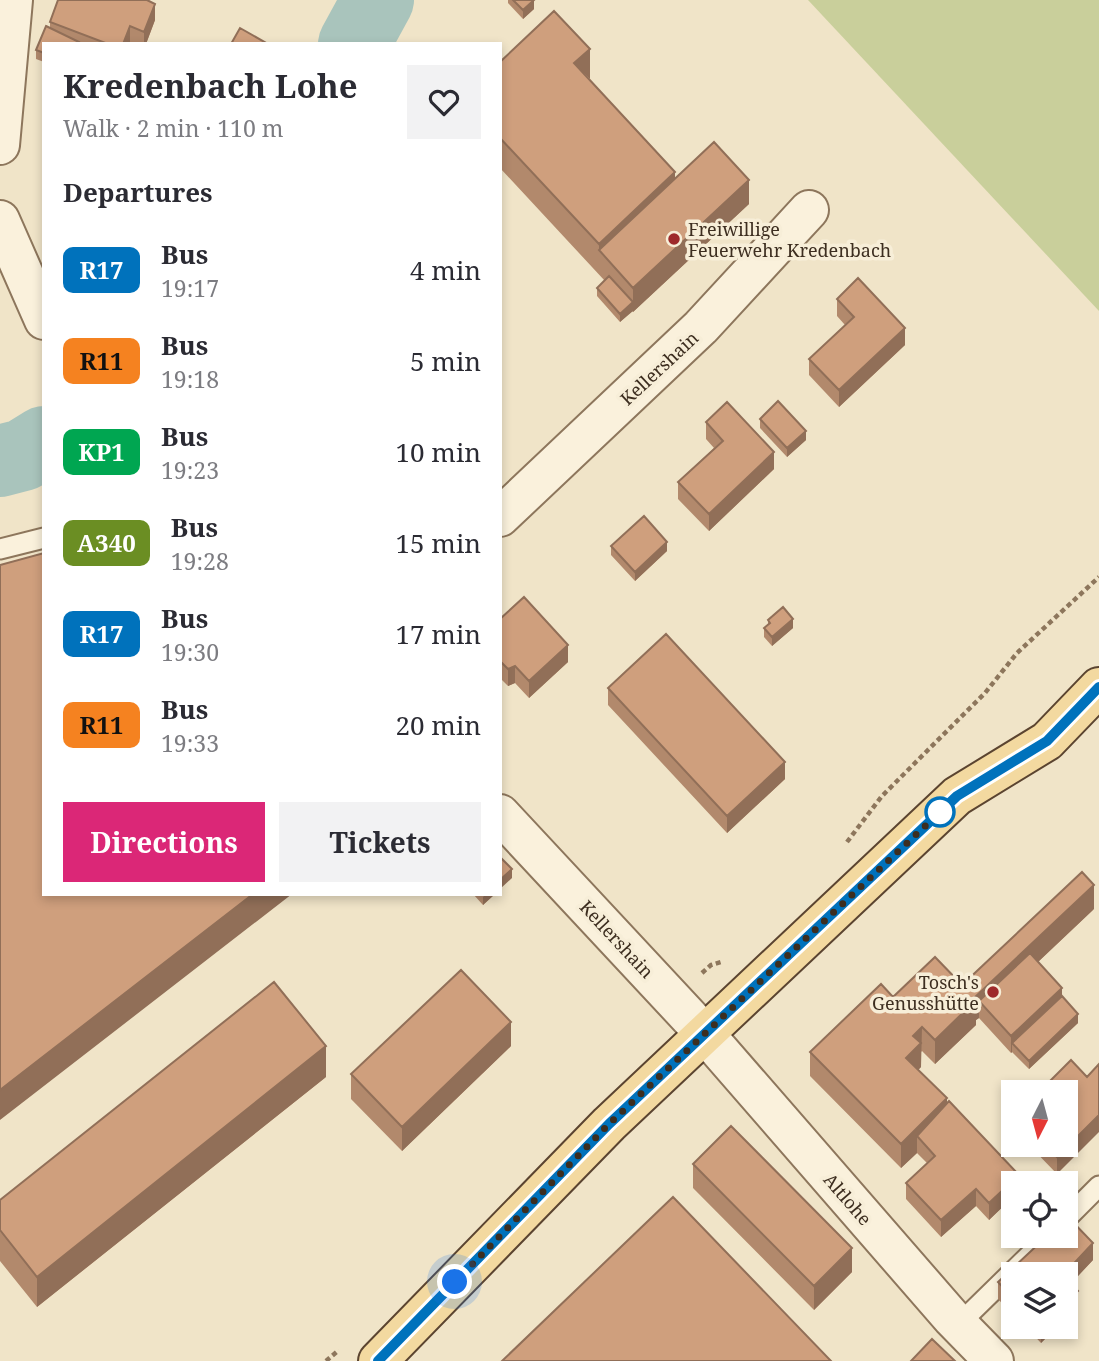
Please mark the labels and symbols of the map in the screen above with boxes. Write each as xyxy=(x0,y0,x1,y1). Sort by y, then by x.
place label: Freiwillige Feuerwehr Kredenbach xyxy=(688,217,891,262)
marker: Freiwillige Feuerwehr Kredenbach xyxy=(666,231,682,247)
street label: Kellershain xyxy=(615,325,703,410)
unlabelled marker xyxy=(925,797,955,827)
street label: Kellershain xyxy=(575,895,660,983)
place label: Tosch's Genusshütte xyxy=(872,970,979,1015)
marker: Tosch's Genusshütte xyxy=(985,984,1001,1000)
north arrow xyxy=(1001,1080,1078,1157)
street label: Altlohe xyxy=(819,1168,877,1230)
your location xyxy=(437,1264,472,1299)

